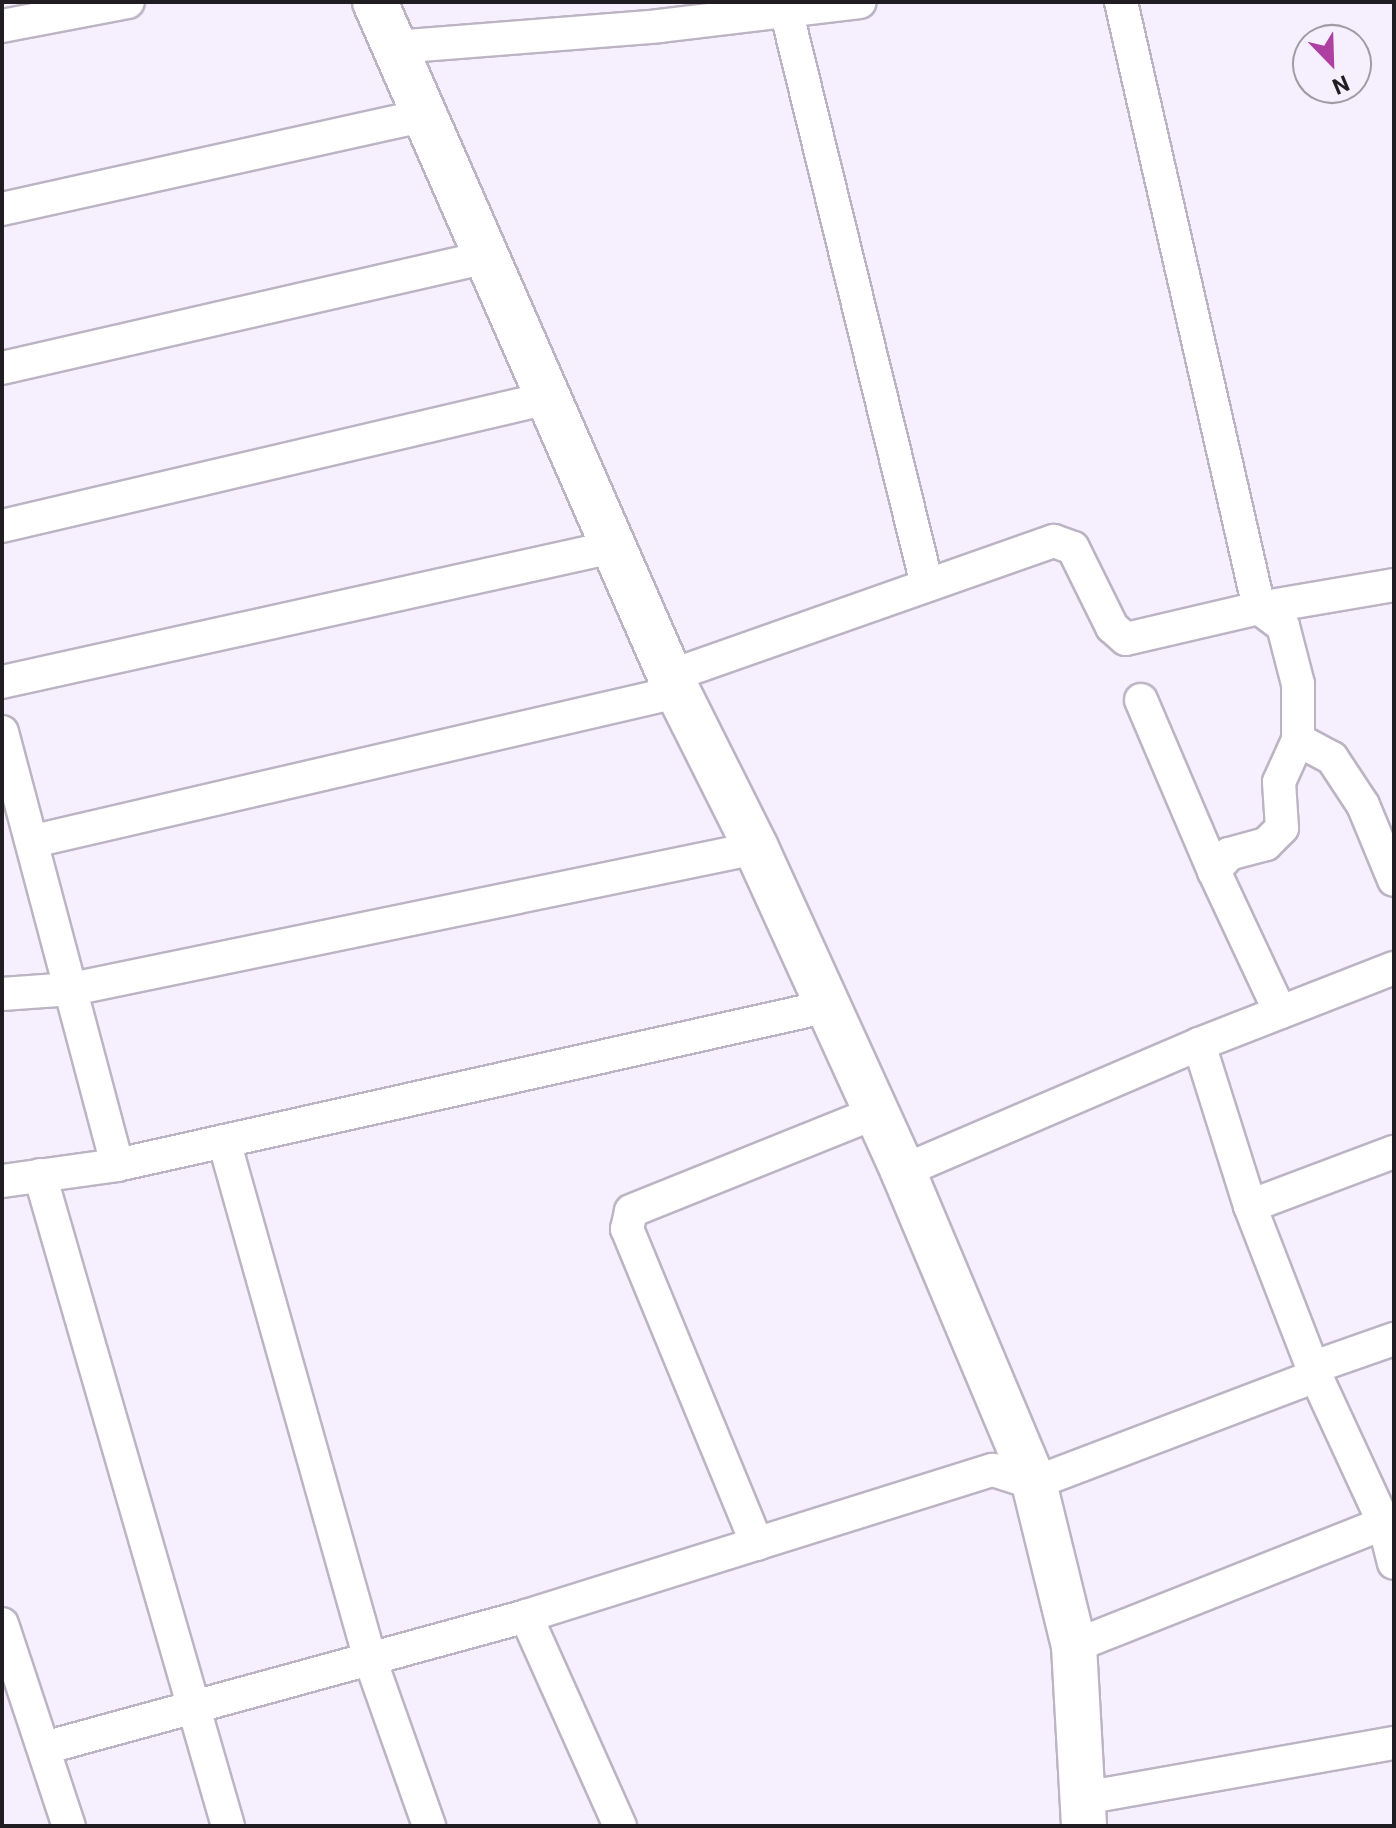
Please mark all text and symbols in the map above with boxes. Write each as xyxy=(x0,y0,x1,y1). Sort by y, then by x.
north arrow xyxy=(1292,24,1372,104)
text: N xyxy=(1329,70,1353,99)

